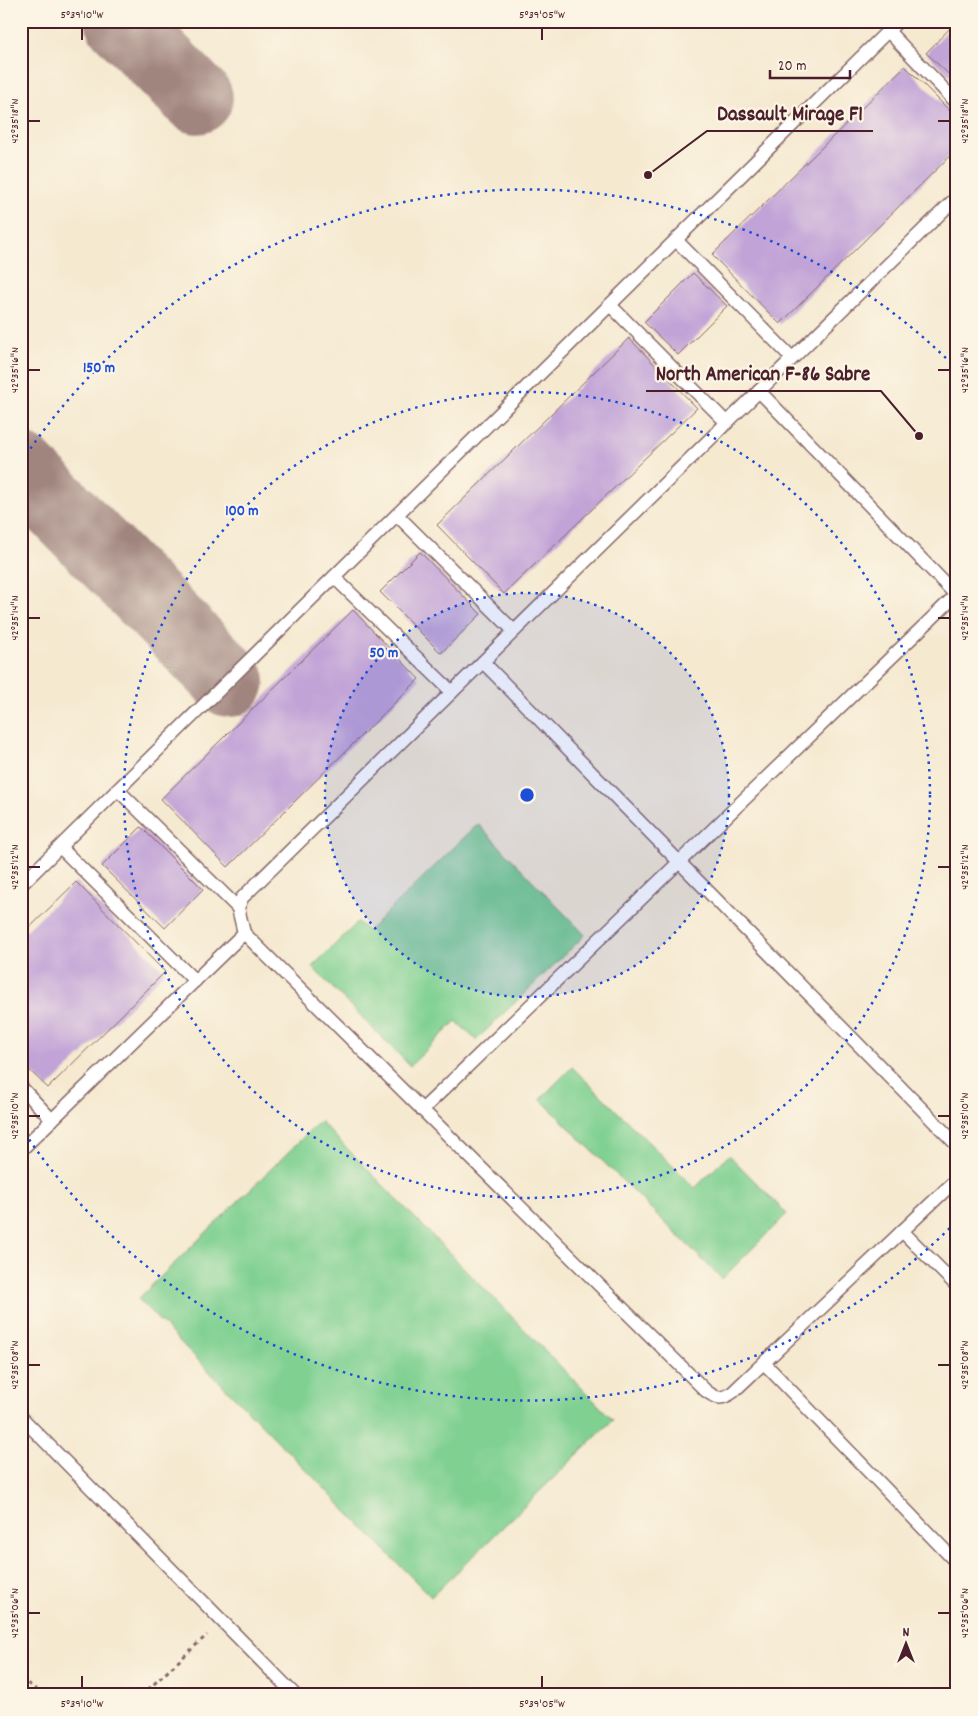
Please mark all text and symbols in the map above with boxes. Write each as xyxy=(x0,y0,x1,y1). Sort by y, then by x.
text: 5°39'10"W xyxy=(61,7,104,24)
text: 5°39'05"W xyxy=(519,7,565,24)
scale bar xyxy=(770,48,850,80)
text: 20 m xyxy=(778,56,806,78)
callout: Dassault Mirage F1 xyxy=(707,95,873,131)
text: 42°35'18"N xyxy=(7,98,24,143)
text: 42°35'18"N xyxy=(957,98,974,143)
text: Dassault Mirage F1 xyxy=(717,101,863,131)
text: 42°35'16"N xyxy=(7,347,24,393)
text: 42°35'16"N xyxy=(957,347,974,393)
callout: North American F-86 Sabre xyxy=(646,355,881,391)
text: 150 m xyxy=(83,358,115,380)
text: North American F-86 Sabre xyxy=(656,361,870,391)
text: 100 m xyxy=(225,501,259,523)
text: 42°35'14"N xyxy=(7,595,24,641)
text: 42°35'14"N xyxy=(957,595,974,641)
text: 50 m xyxy=(370,643,398,665)
centre of rings xyxy=(518,786,536,804)
text: 42°35'12"N xyxy=(7,844,24,890)
text: 42°35'12"N xyxy=(957,844,974,890)
text: 42°35'10"N xyxy=(7,1093,24,1139)
text: 42°35'10"N xyxy=(957,1093,974,1139)
text: 42°35'08"N xyxy=(7,1340,24,1389)
text: 42°35'08"N xyxy=(957,1340,974,1389)
text: 42°35'06"N xyxy=(7,1588,24,1638)
text: 42°35'06"N xyxy=(957,1588,974,1638)
north arrow xyxy=(880,1618,930,1668)
text: N xyxy=(903,1623,910,1643)
text: 5°39'10"W xyxy=(61,1696,104,1713)
text: 5°39'05"W xyxy=(519,1696,565,1713)

